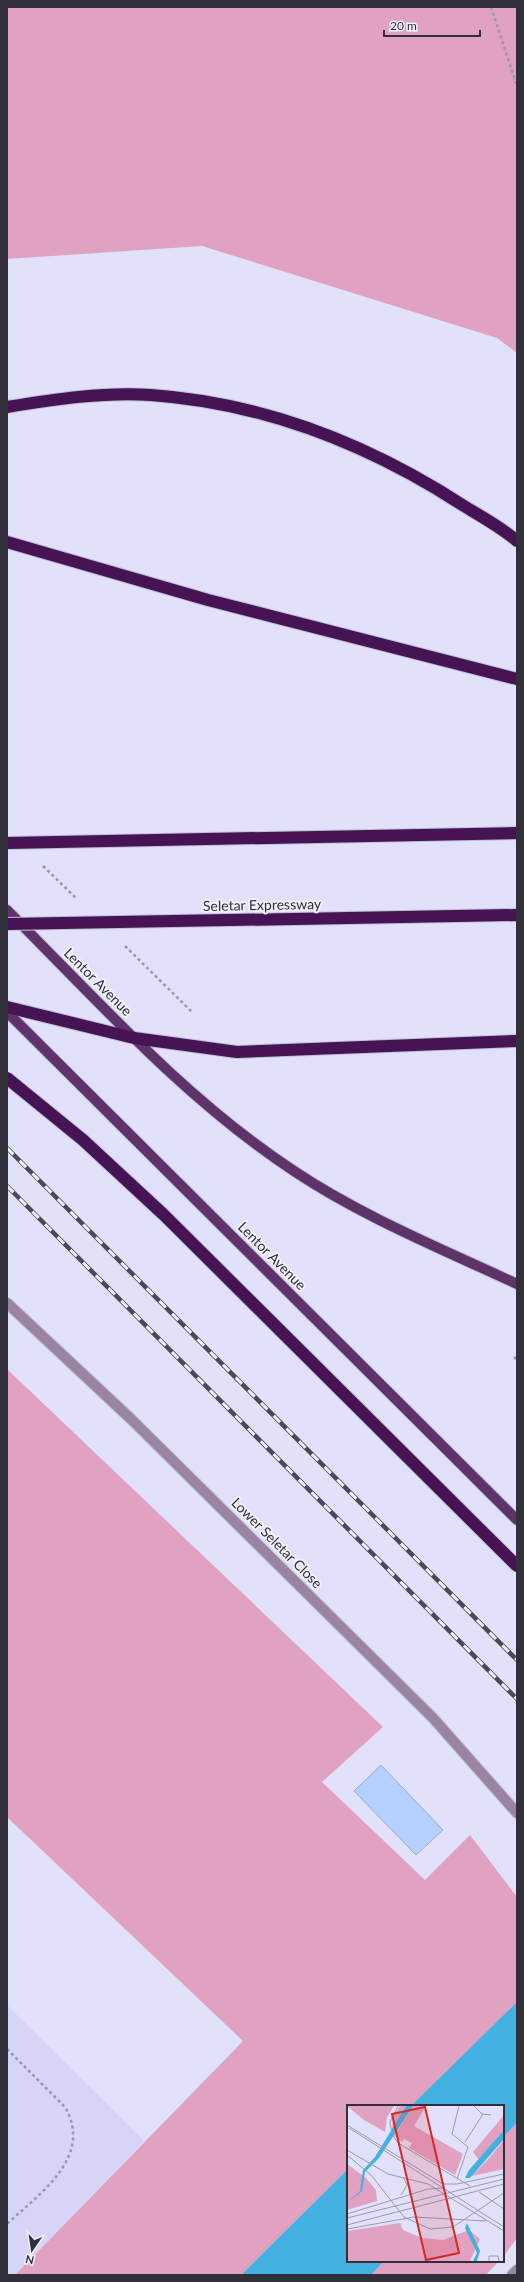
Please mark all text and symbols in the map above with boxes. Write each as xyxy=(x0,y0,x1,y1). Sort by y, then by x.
scale bar xyxy=(384,12,480,38)
text: 20 m xyxy=(390,18,417,33)
street label: Seletar Expressway xyxy=(203,895,322,914)
street label: Lentor Avenue xyxy=(61,944,136,1019)
street label: Lentor Avenue xyxy=(235,1218,310,1293)
street label: Lower Seletar Close xyxy=(228,1494,326,1592)
inset map xyxy=(347,2105,504,2262)
north arrow xyxy=(12,2230,52,2270)
text: N xyxy=(24,2253,35,2268)

